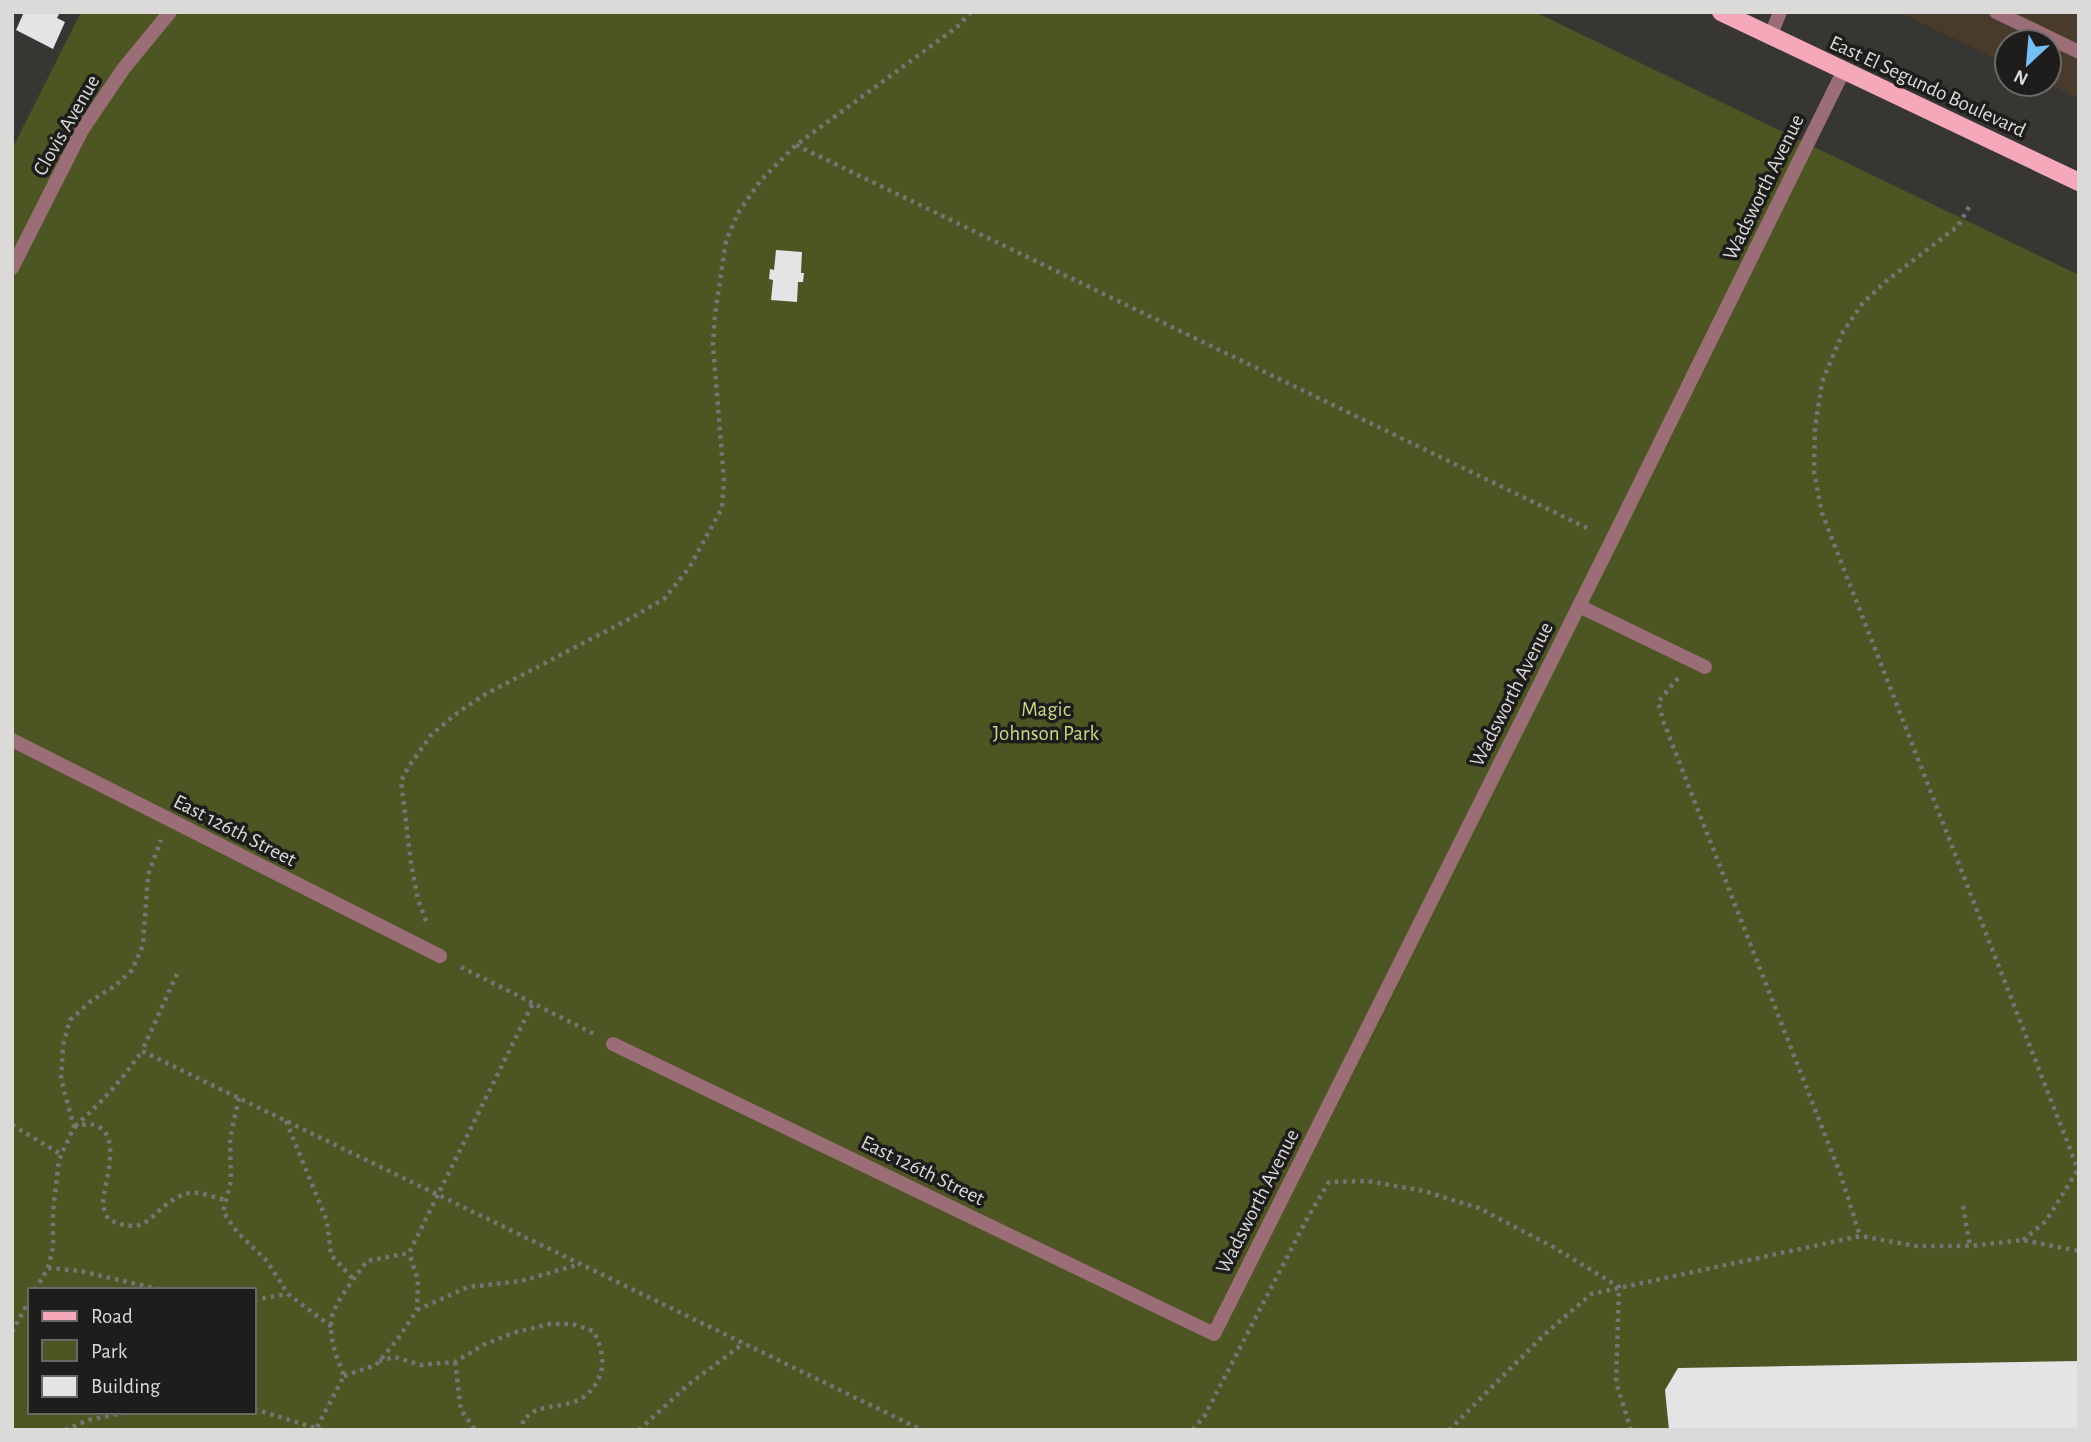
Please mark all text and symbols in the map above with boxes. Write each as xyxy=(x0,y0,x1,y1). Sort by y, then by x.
north arrow xyxy=(1993,28,2063,98)
street label: East El Segundo Boulevard xyxy=(1826,32,2029,141)
text: N xyxy=(2011,65,2031,88)
street label: Clovis Avenue xyxy=(29,71,104,179)
street label: Wadsworth Avenue xyxy=(1719,111,1808,263)
street label: Wadsworth Avenue xyxy=(1466,619,1557,770)
park label: Magic Johnson Park xyxy=(993,699,1100,744)
street label: East 126th Street xyxy=(170,791,300,870)
street label: Wadsworth Avenue xyxy=(1212,1126,1303,1277)
street label: East 126th Street xyxy=(858,1132,988,1209)
legend xyxy=(28,1288,256,1414)
text: Road xyxy=(91,1306,133,1327)
text: Park xyxy=(91,1341,128,1362)
text: Building xyxy=(91,1376,161,1397)

